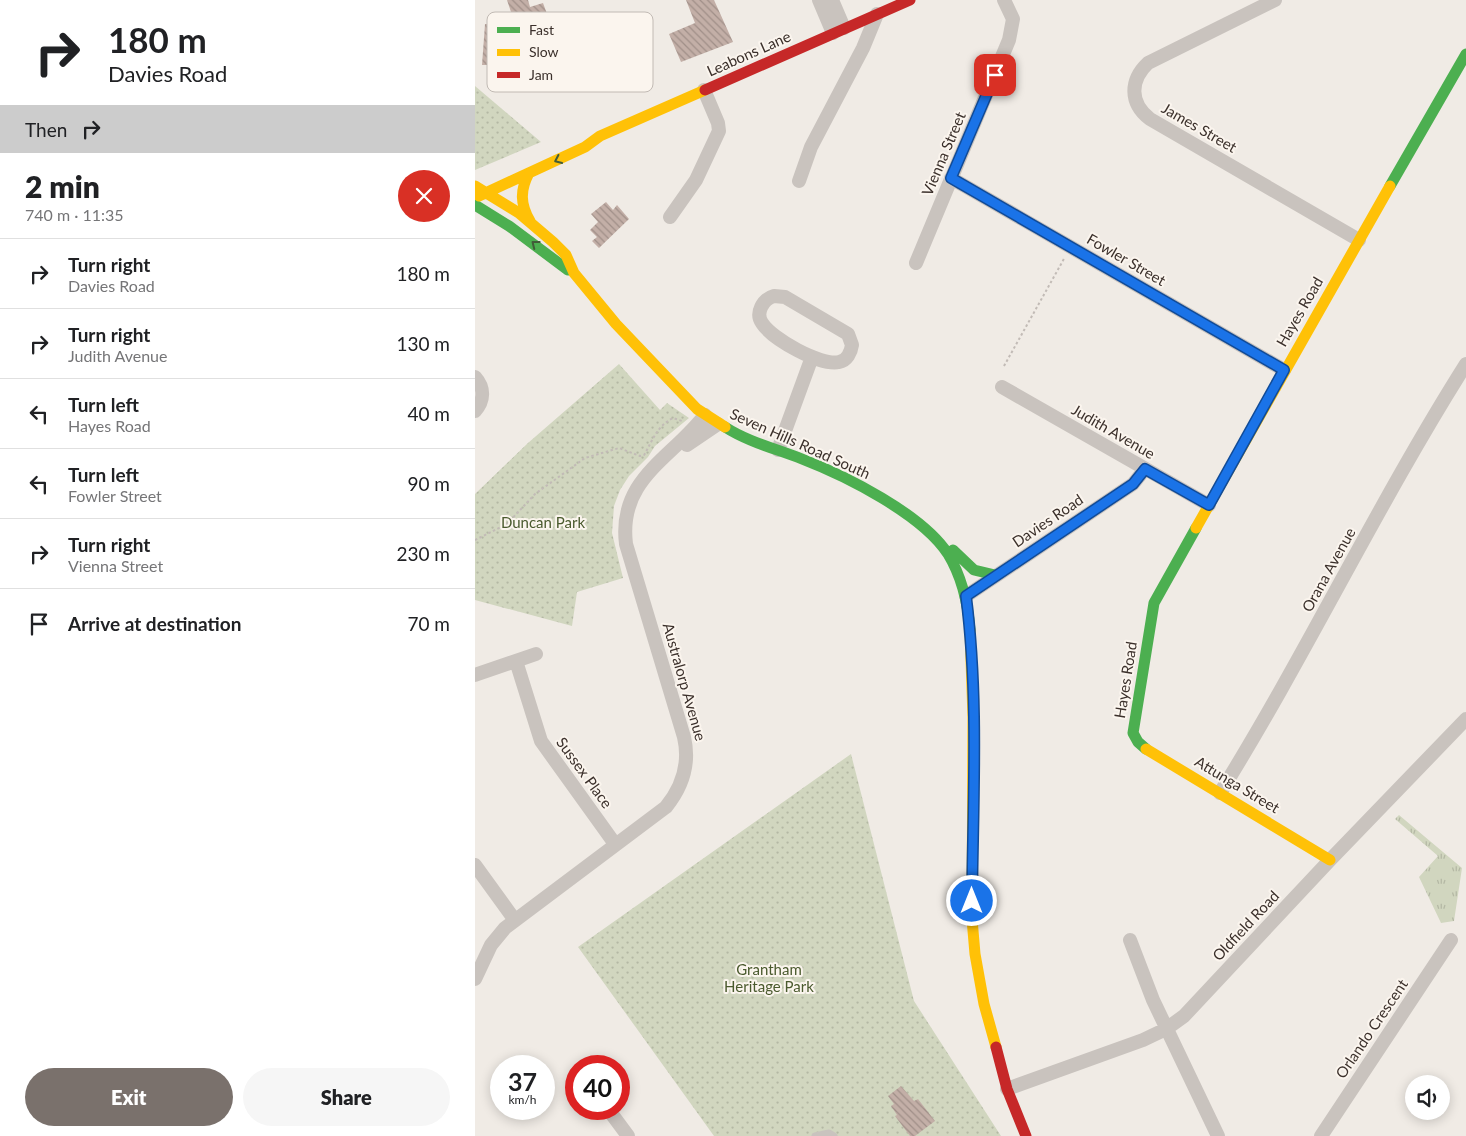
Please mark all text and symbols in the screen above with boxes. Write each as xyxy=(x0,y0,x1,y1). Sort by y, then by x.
legend xyxy=(487,12,653,92)
text: 180 m xyxy=(108,18,207,60)
icon: right xyxy=(25,20,90,85)
text: Fast xyxy=(529,21,554,38)
street label: Leabons Lane xyxy=(704,27,793,80)
text: Slow xyxy=(529,43,559,60)
pin xyxy=(974,54,1016,96)
text: Davies Road xyxy=(108,60,227,87)
icon: arrive xyxy=(981,61,1009,89)
text: Jam xyxy=(529,66,553,83)
street label: James Street xyxy=(1159,98,1241,156)
street label: Vienna Street xyxy=(917,108,969,198)
icon: right xyxy=(77,115,105,143)
text: Then xyxy=(25,118,67,141)
one-way arrow xyxy=(554,153,563,164)
text: 2 min xyxy=(25,168,100,204)
button: close xyxy=(398,170,450,222)
text: 740 m · 11:35 xyxy=(25,205,124,224)
street label: Fowler Street xyxy=(1084,229,1170,289)
one-way arrow xyxy=(531,241,540,250)
text: Turn right xyxy=(68,253,150,276)
icon: right xyxy=(25,260,53,288)
text: 180 m xyxy=(396,262,450,285)
street label: Hayes Road xyxy=(1272,273,1326,350)
text: Davies Road xyxy=(68,276,155,295)
text: Turn right xyxy=(68,323,150,346)
icon: right xyxy=(25,330,53,358)
text: 130 m xyxy=(396,332,450,355)
text: Judith Avenue xyxy=(68,346,167,365)
text: Turn left xyxy=(68,393,139,416)
icon: left xyxy=(25,400,53,428)
street label: Judith Avenue xyxy=(1069,400,1158,462)
text: 40 m xyxy=(407,402,450,425)
street label: Seven Hills Road South xyxy=(727,404,873,482)
text: Hayes Road xyxy=(68,416,151,435)
text: Turn left xyxy=(68,463,139,486)
icon: left xyxy=(25,470,53,498)
text: 90 m xyxy=(407,472,450,495)
text: Fowler Street xyxy=(68,486,162,505)
street label: Davies Road xyxy=(1009,490,1086,550)
park label: Duncan Park xyxy=(501,513,585,531)
street label: Orana Avenue xyxy=(1298,524,1359,615)
text: Turn right xyxy=(68,533,150,556)
icon: right xyxy=(25,540,53,568)
text: 230 m xyxy=(396,542,450,565)
text: Vienna Street xyxy=(68,556,163,575)
icon: arrive xyxy=(25,610,53,638)
text: Arrive at destination xyxy=(68,612,241,635)
text: 70 m xyxy=(407,612,450,635)
street label: Australorp Avenue xyxy=(660,621,710,743)
street label: Hayes Road xyxy=(1110,640,1140,720)
street label: Sussex Place xyxy=(553,733,617,811)
street label: Attunga Street xyxy=(1192,752,1284,817)
position arrow xyxy=(945,874,997,926)
street label: Oldfield Road xyxy=(1208,886,1282,964)
park label: Grantham Heritage Park xyxy=(724,960,814,995)
street label: Orlando Crescent xyxy=(1331,975,1411,1081)
speed limit sign: 40 xyxy=(565,1055,630,1120)
text: 37 xyxy=(508,1066,537,1096)
button: Exit xyxy=(25,1068,233,1126)
button: Share xyxy=(243,1068,450,1126)
map controls xyxy=(1405,1075,1450,1120)
button: sound xyxy=(1405,1075,1450,1120)
text: km/h xyxy=(508,1092,537,1107)

